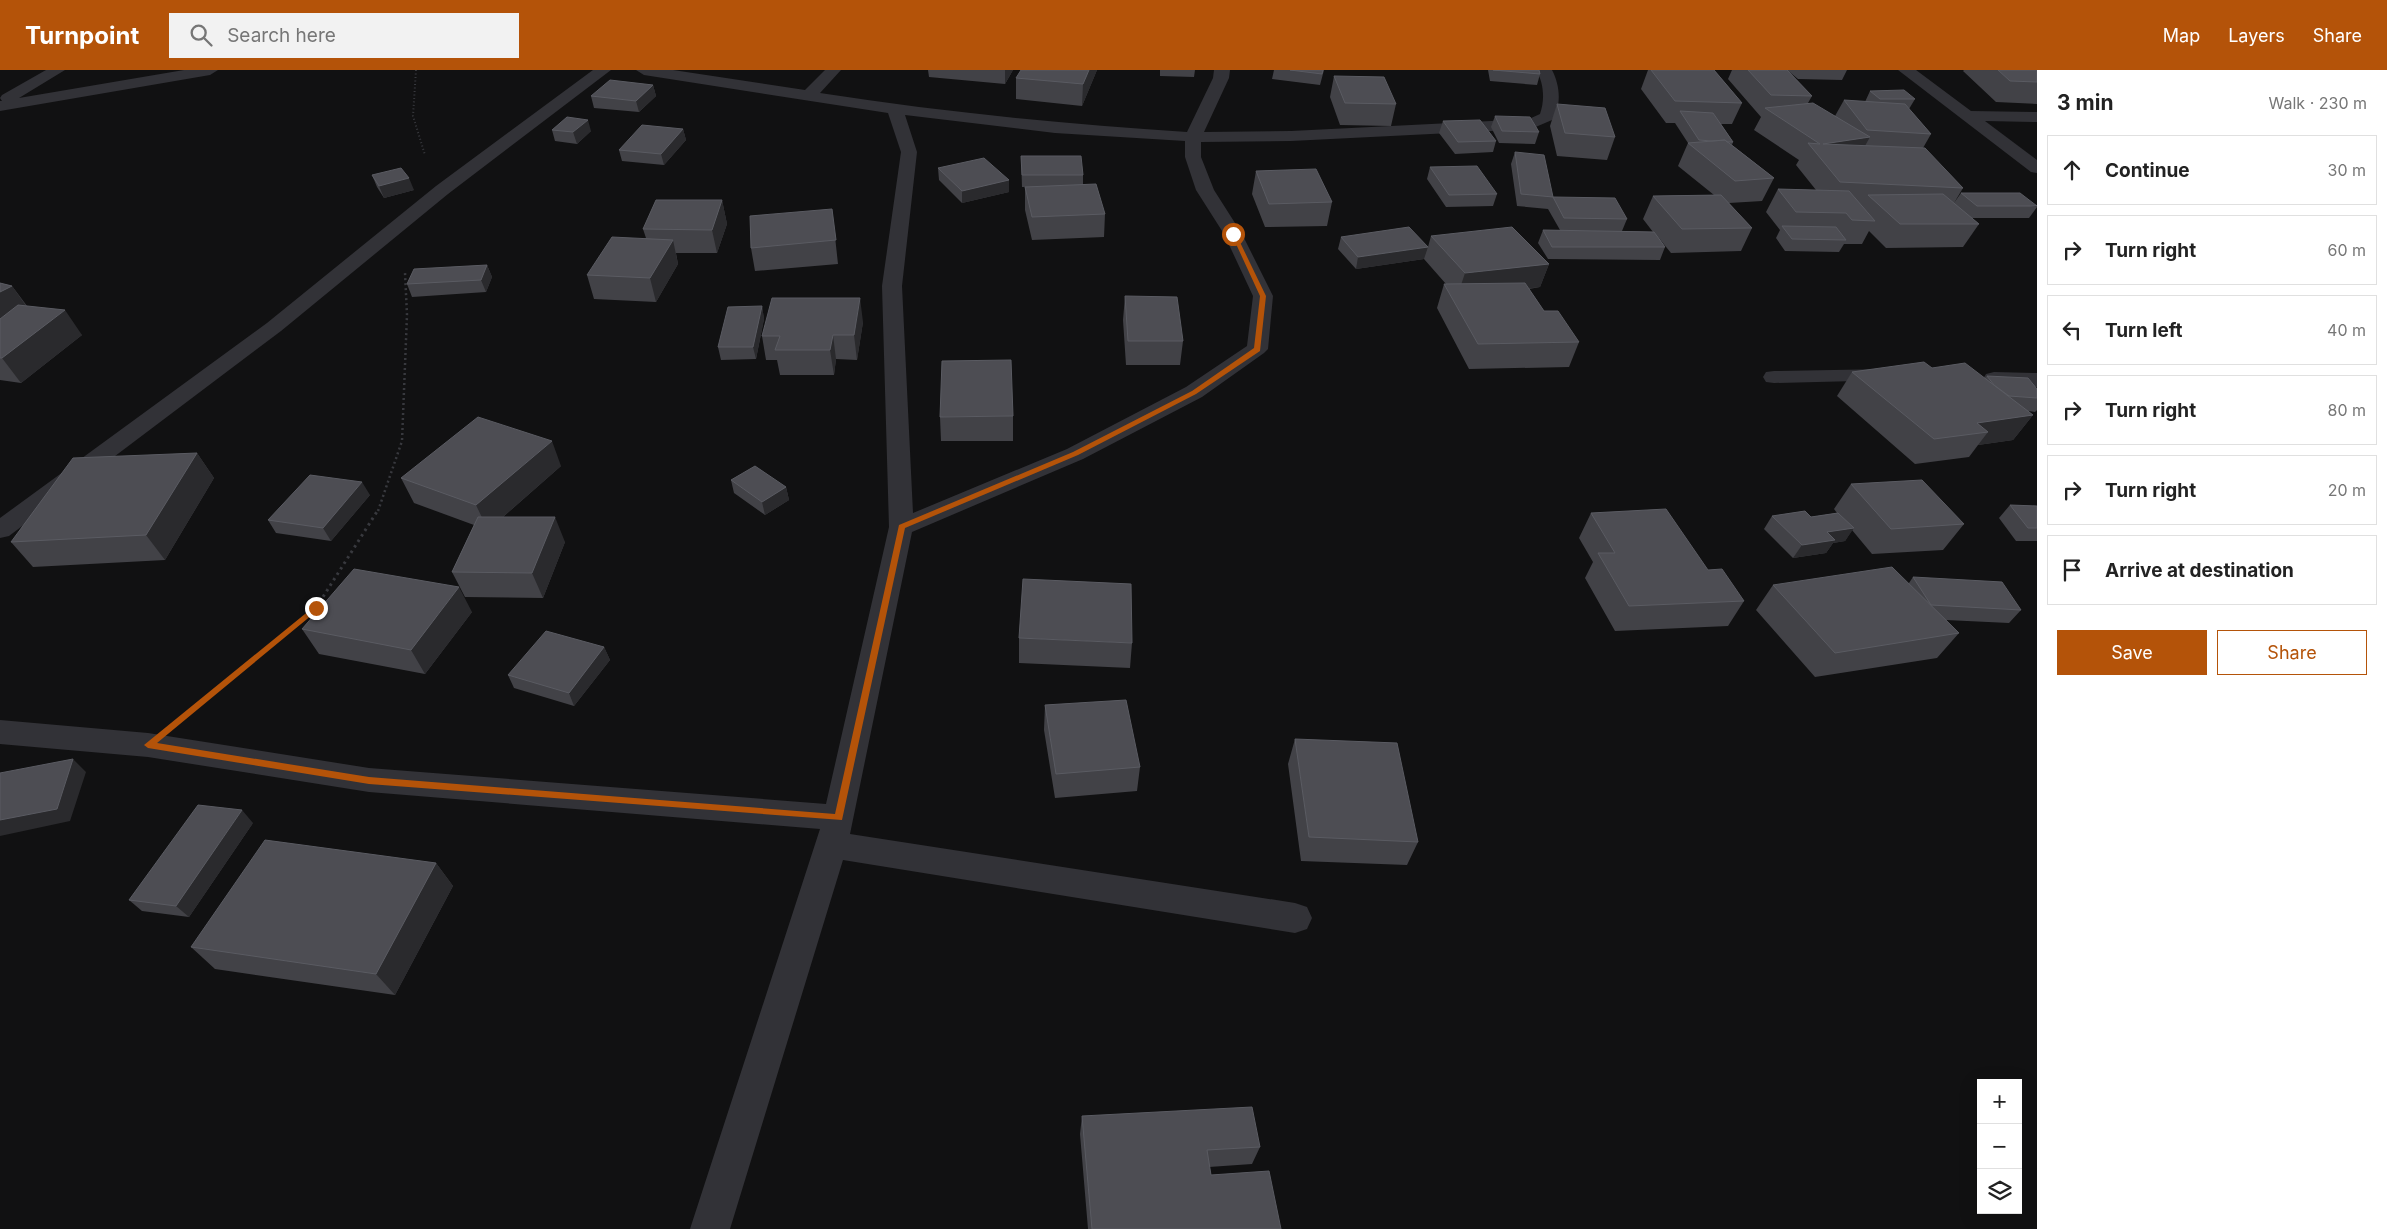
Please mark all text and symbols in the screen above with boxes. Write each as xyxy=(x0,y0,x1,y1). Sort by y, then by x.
search box xyxy=(169,13,519,58)
text: Turnpoint xyxy=(25,21,139,50)
icon: search xyxy=(187,21,215,49)
text: Search here xyxy=(227,24,336,47)
text: Map xyxy=(2163,25,2200,46)
text: Layers xyxy=(2228,25,2285,46)
text: Share xyxy=(2313,25,2362,46)
text: 3 min xyxy=(2057,90,2113,115)
text: Walk · 230 m xyxy=(2269,93,2367,113)
icon: ahead xyxy=(2058,156,2086,184)
text: Continue xyxy=(2105,159,2190,182)
text: 30 m xyxy=(2328,160,2366,180)
route start xyxy=(1222,223,1245,246)
icon: right xyxy=(2058,236,2086,264)
text: Turn right xyxy=(2105,239,2196,262)
text: 60 m xyxy=(2327,240,2366,260)
icon: left xyxy=(2058,316,2086,344)
text: Turn left xyxy=(2105,319,2183,342)
text: 40 m xyxy=(2327,320,2366,340)
icon: right xyxy=(2058,396,2086,424)
text: Turn right xyxy=(2105,399,2196,422)
text: 80 m xyxy=(2327,400,2366,420)
icon: right xyxy=(2058,476,2086,504)
text: Turn right xyxy=(2105,479,2196,502)
text: 20 m xyxy=(2328,480,2366,500)
icon: arrive xyxy=(2058,556,2086,584)
text: Arrive at destination xyxy=(2105,559,2294,582)
route end xyxy=(305,597,328,620)
button: Save xyxy=(2057,630,2207,675)
button: Share xyxy=(2217,630,2367,675)
map controls xyxy=(1977,1079,2022,1214)
button: + xyxy=(1977,1079,2022,1124)
button: − xyxy=(1977,1124,2022,1169)
button: layers xyxy=(1977,1169,2022,1214)

